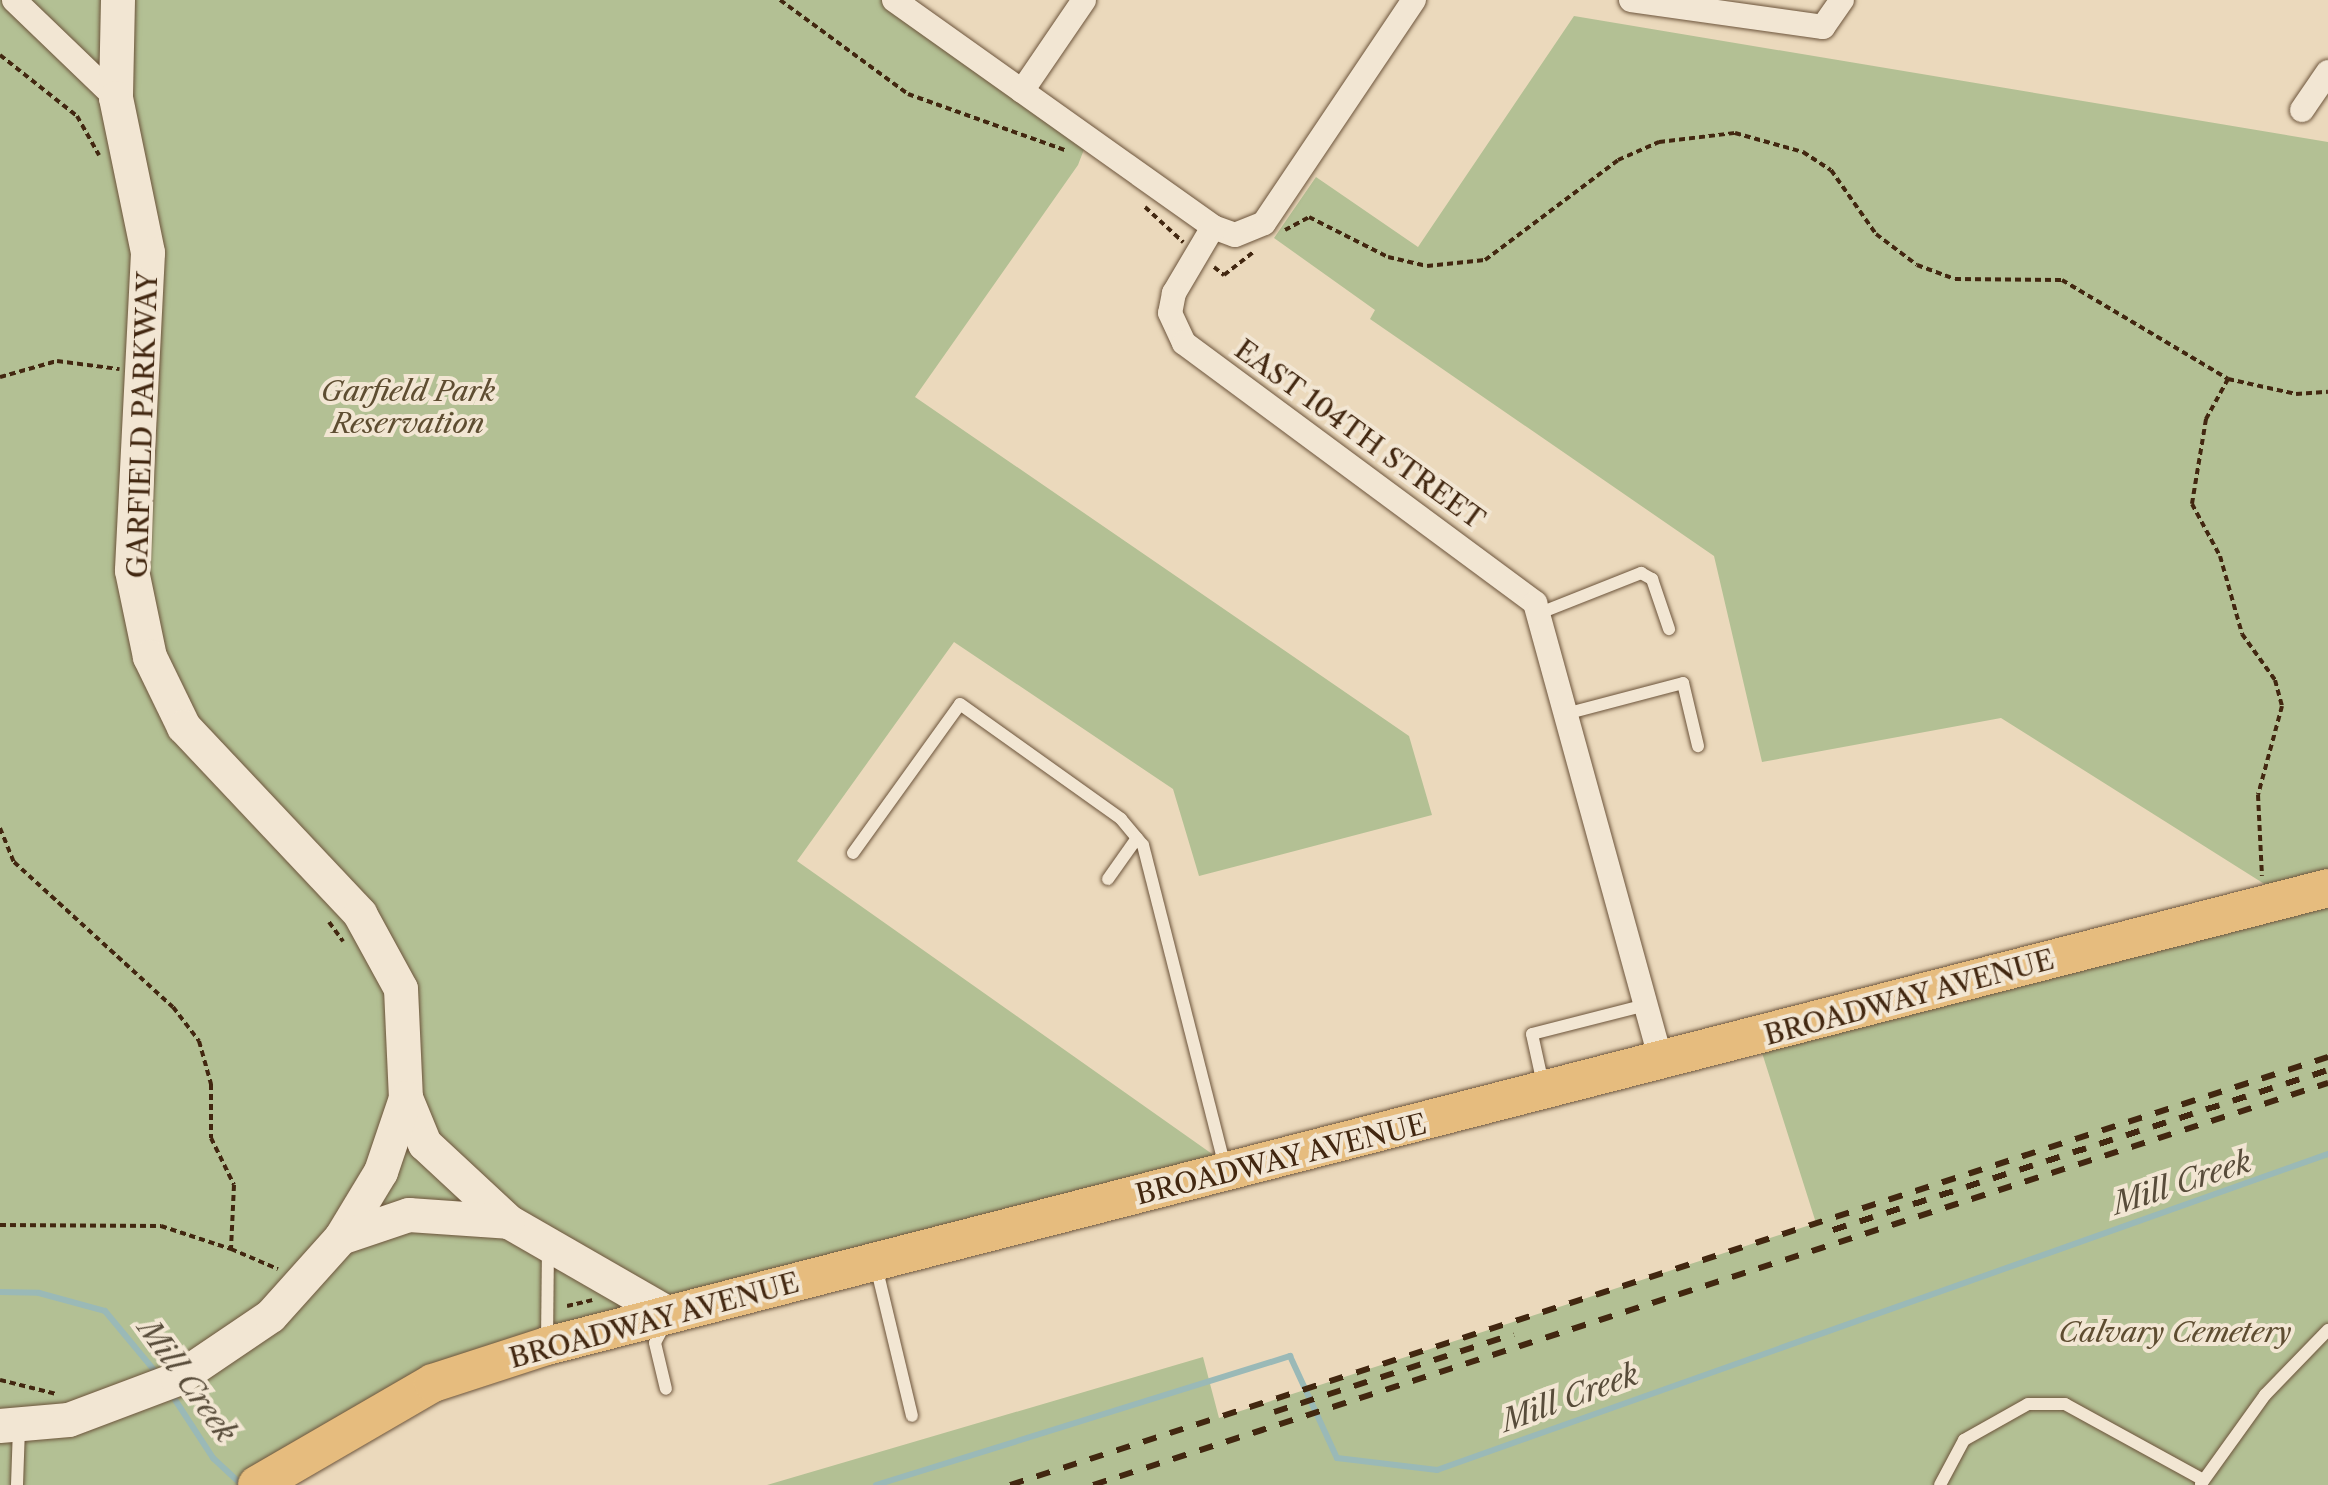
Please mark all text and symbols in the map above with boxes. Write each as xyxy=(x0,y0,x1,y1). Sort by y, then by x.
street label: GARFIELD PARKWAY xyxy=(120,271,164,579)
street label: EAST 104TH STREET xyxy=(1228,332,1492,536)
park label: Garfield Park Reservation xyxy=(321,374,495,440)
street label: BROADWAY AVENUE xyxy=(1759,942,2059,1052)
street label: BROADWAY AVENUE xyxy=(1131,1106,1431,1212)
water label: Mill Creek xyxy=(2108,1144,2256,1222)
street label: BROADWAY AVENUE xyxy=(504,1265,804,1375)
water label: Mill Creek xyxy=(130,1312,244,1450)
park label: Calvary Cemetery xyxy=(2058,1315,2292,1349)
water label: Mill Creek xyxy=(1496,1357,1644,1439)

